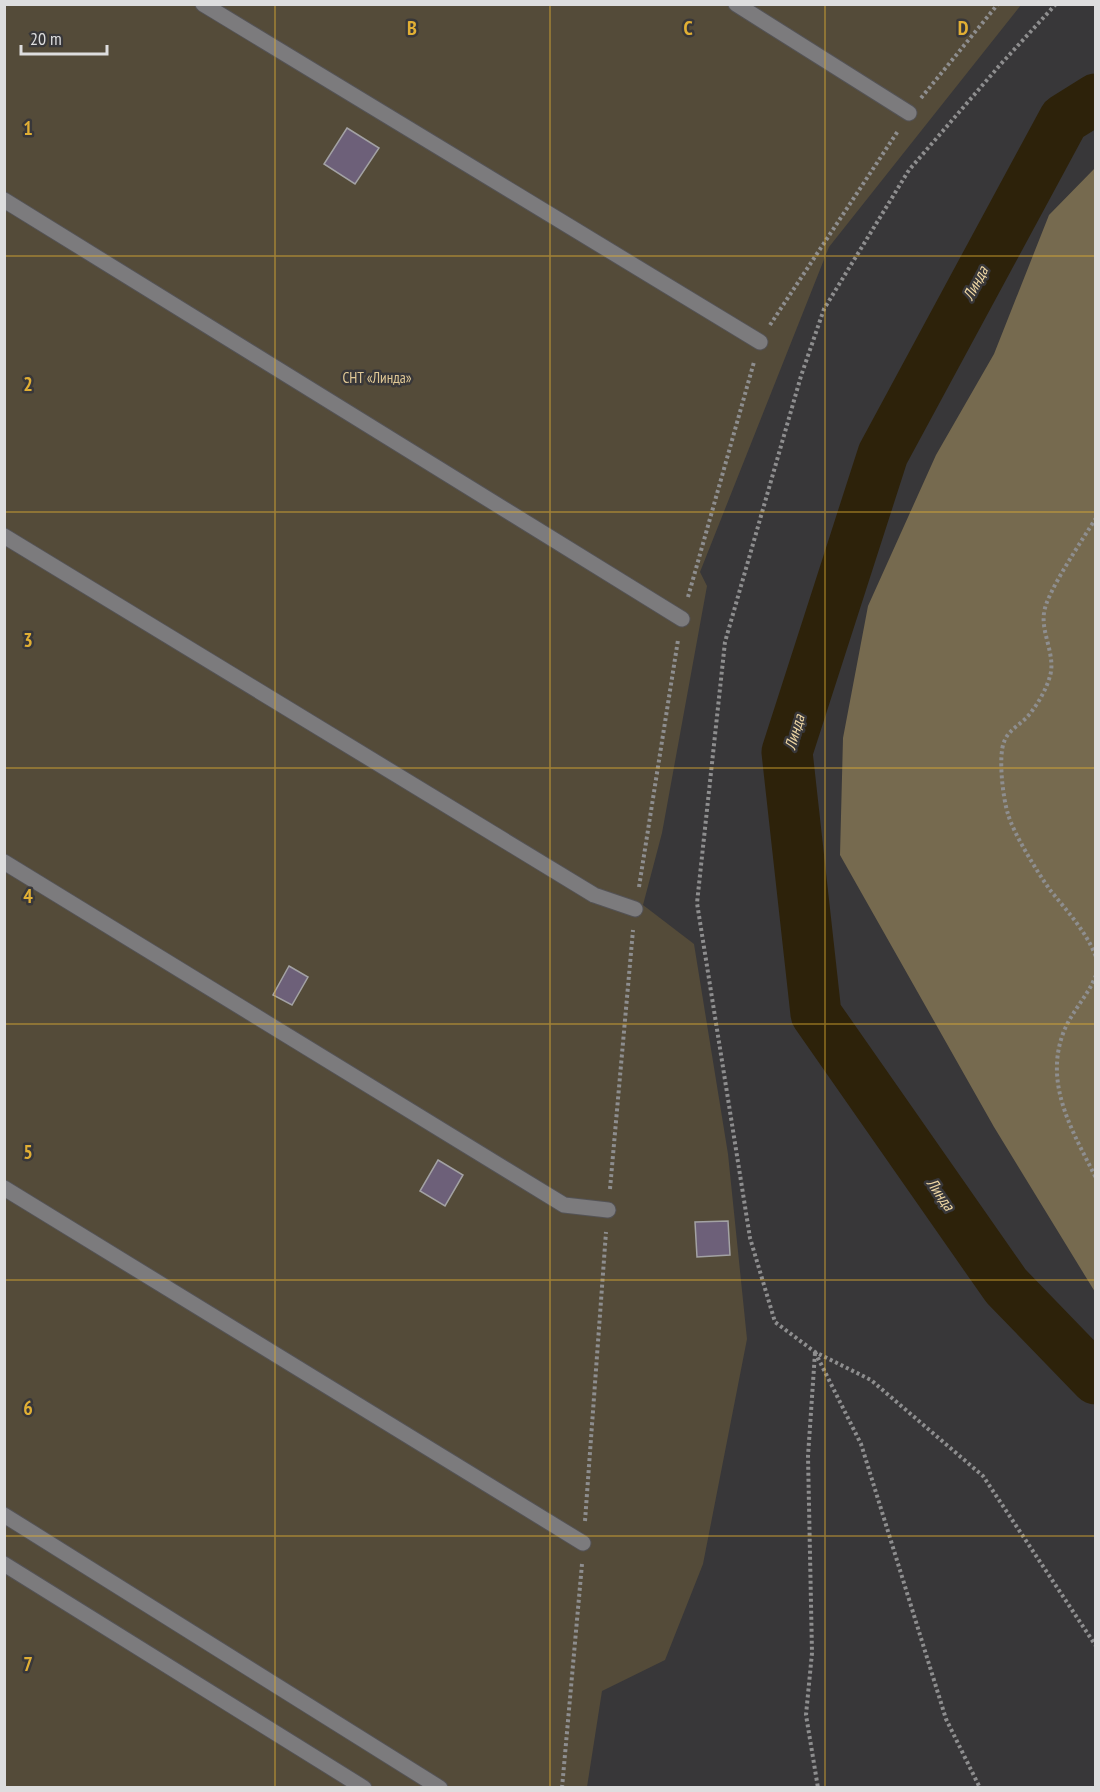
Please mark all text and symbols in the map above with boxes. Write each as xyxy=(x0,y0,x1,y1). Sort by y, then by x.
text: B xyxy=(407,15,417,41)
text: C xyxy=(683,15,693,41)
text: D xyxy=(958,15,969,41)
scale bar xyxy=(21,18,106,56)
text: 20 m xyxy=(30,27,62,50)
text: 1 xyxy=(23,115,33,141)
water label: Линда xyxy=(957,261,993,304)
park label: СНТ «Линда» xyxy=(342,368,412,387)
text: 2 xyxy=(23,371,33,397)
text: 3 xyxy=(23,627,33,653)
water label: Линда xyxy=(779,711,809,753)
text: 4 xyxy=(23,883,33,909)
text: 5 xyxy=(23,1139,33,1165)
water label: Линда xyxy=(922,1173,960,1216)
text: 6 xyxy=(23,1395,33,1421)
text: 7 xyxy=(23,1651,33,1677)

